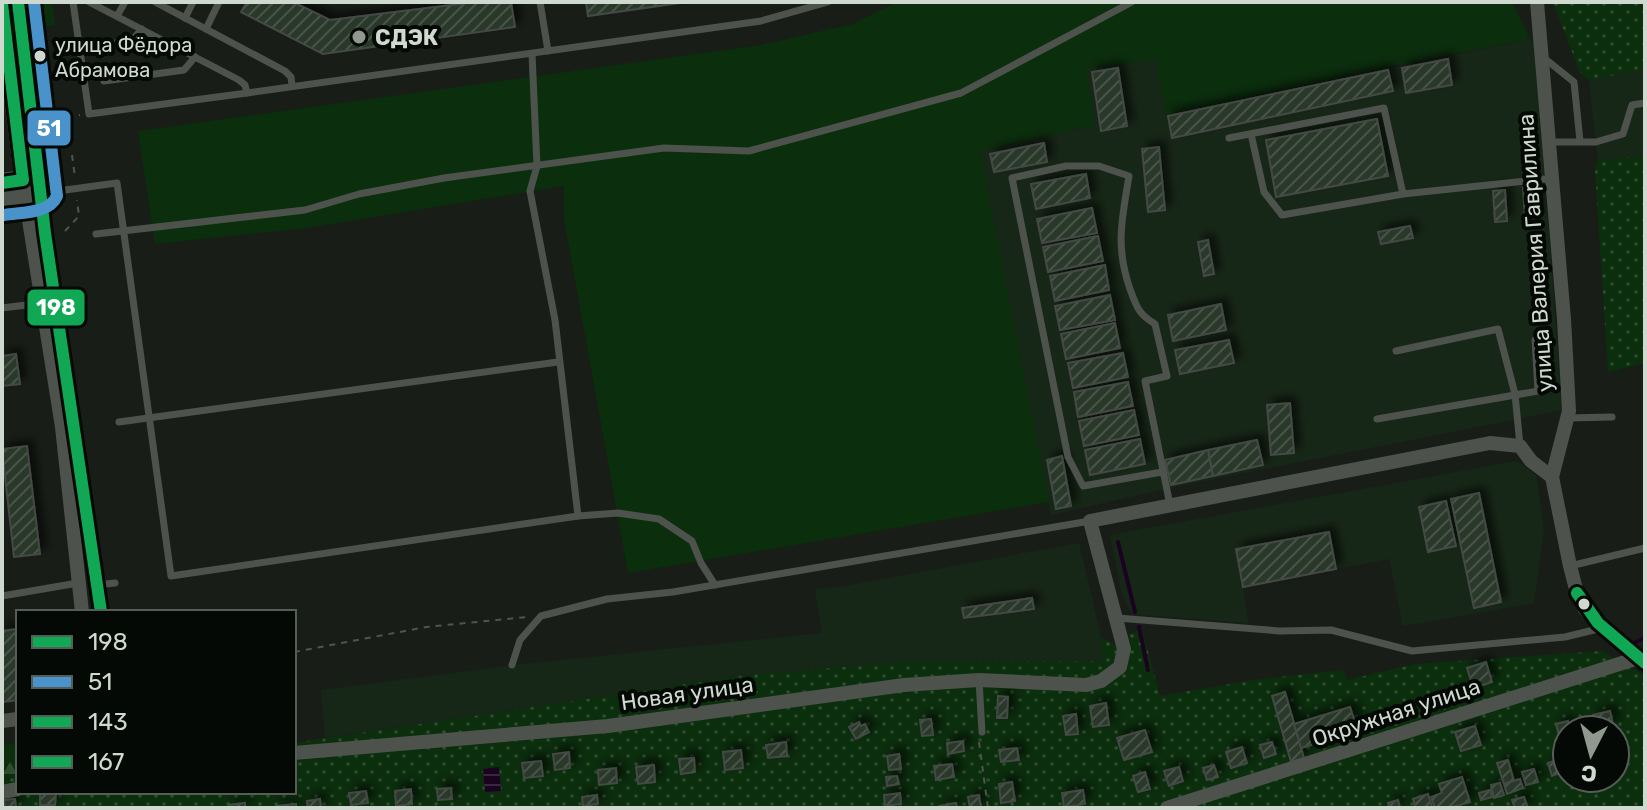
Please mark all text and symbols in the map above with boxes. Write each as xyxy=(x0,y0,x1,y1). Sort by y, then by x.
place label: СДЭК xyxy=(375,24,438,51)
marker: СДЭК xyxy=(350,28,368,46)
place label: улица Фёдора Абрамова xyxy=(55,33,192,82)
marker: улица Фёдора Абрамова xyxy=(32,48,48,64)
line badge: 51 xyxy=(26,109,72,147)
street label: улица Валерия Гаврилина xyxy=(1512,113,1559,393)
text: 51 xyxy=(37,115,62,142)
line badge: 198 xyxy=(26,288,86,327)
text: 198 xyxy=(36,294,76,321)
unlabelled marker xyxy=(1576,596,1592,612)
legend xyxy=(16,610,296,794)
text: 198 xyxy=(88,628,128,656)
text: 51 xyxy=(88,668,112,696)
street label: Новая улица xyxy=(619,671,755,716)
street label: Окружная улица xyxy=(1309,673,1484,752)
text: 143 xyxy=(88,708,128,736)
north arrow xyxy=(1551,714,1631,794)
text: 167 xyxy=(88,748,124,776)
text: С xyxy=(1580,759,1598,788)

